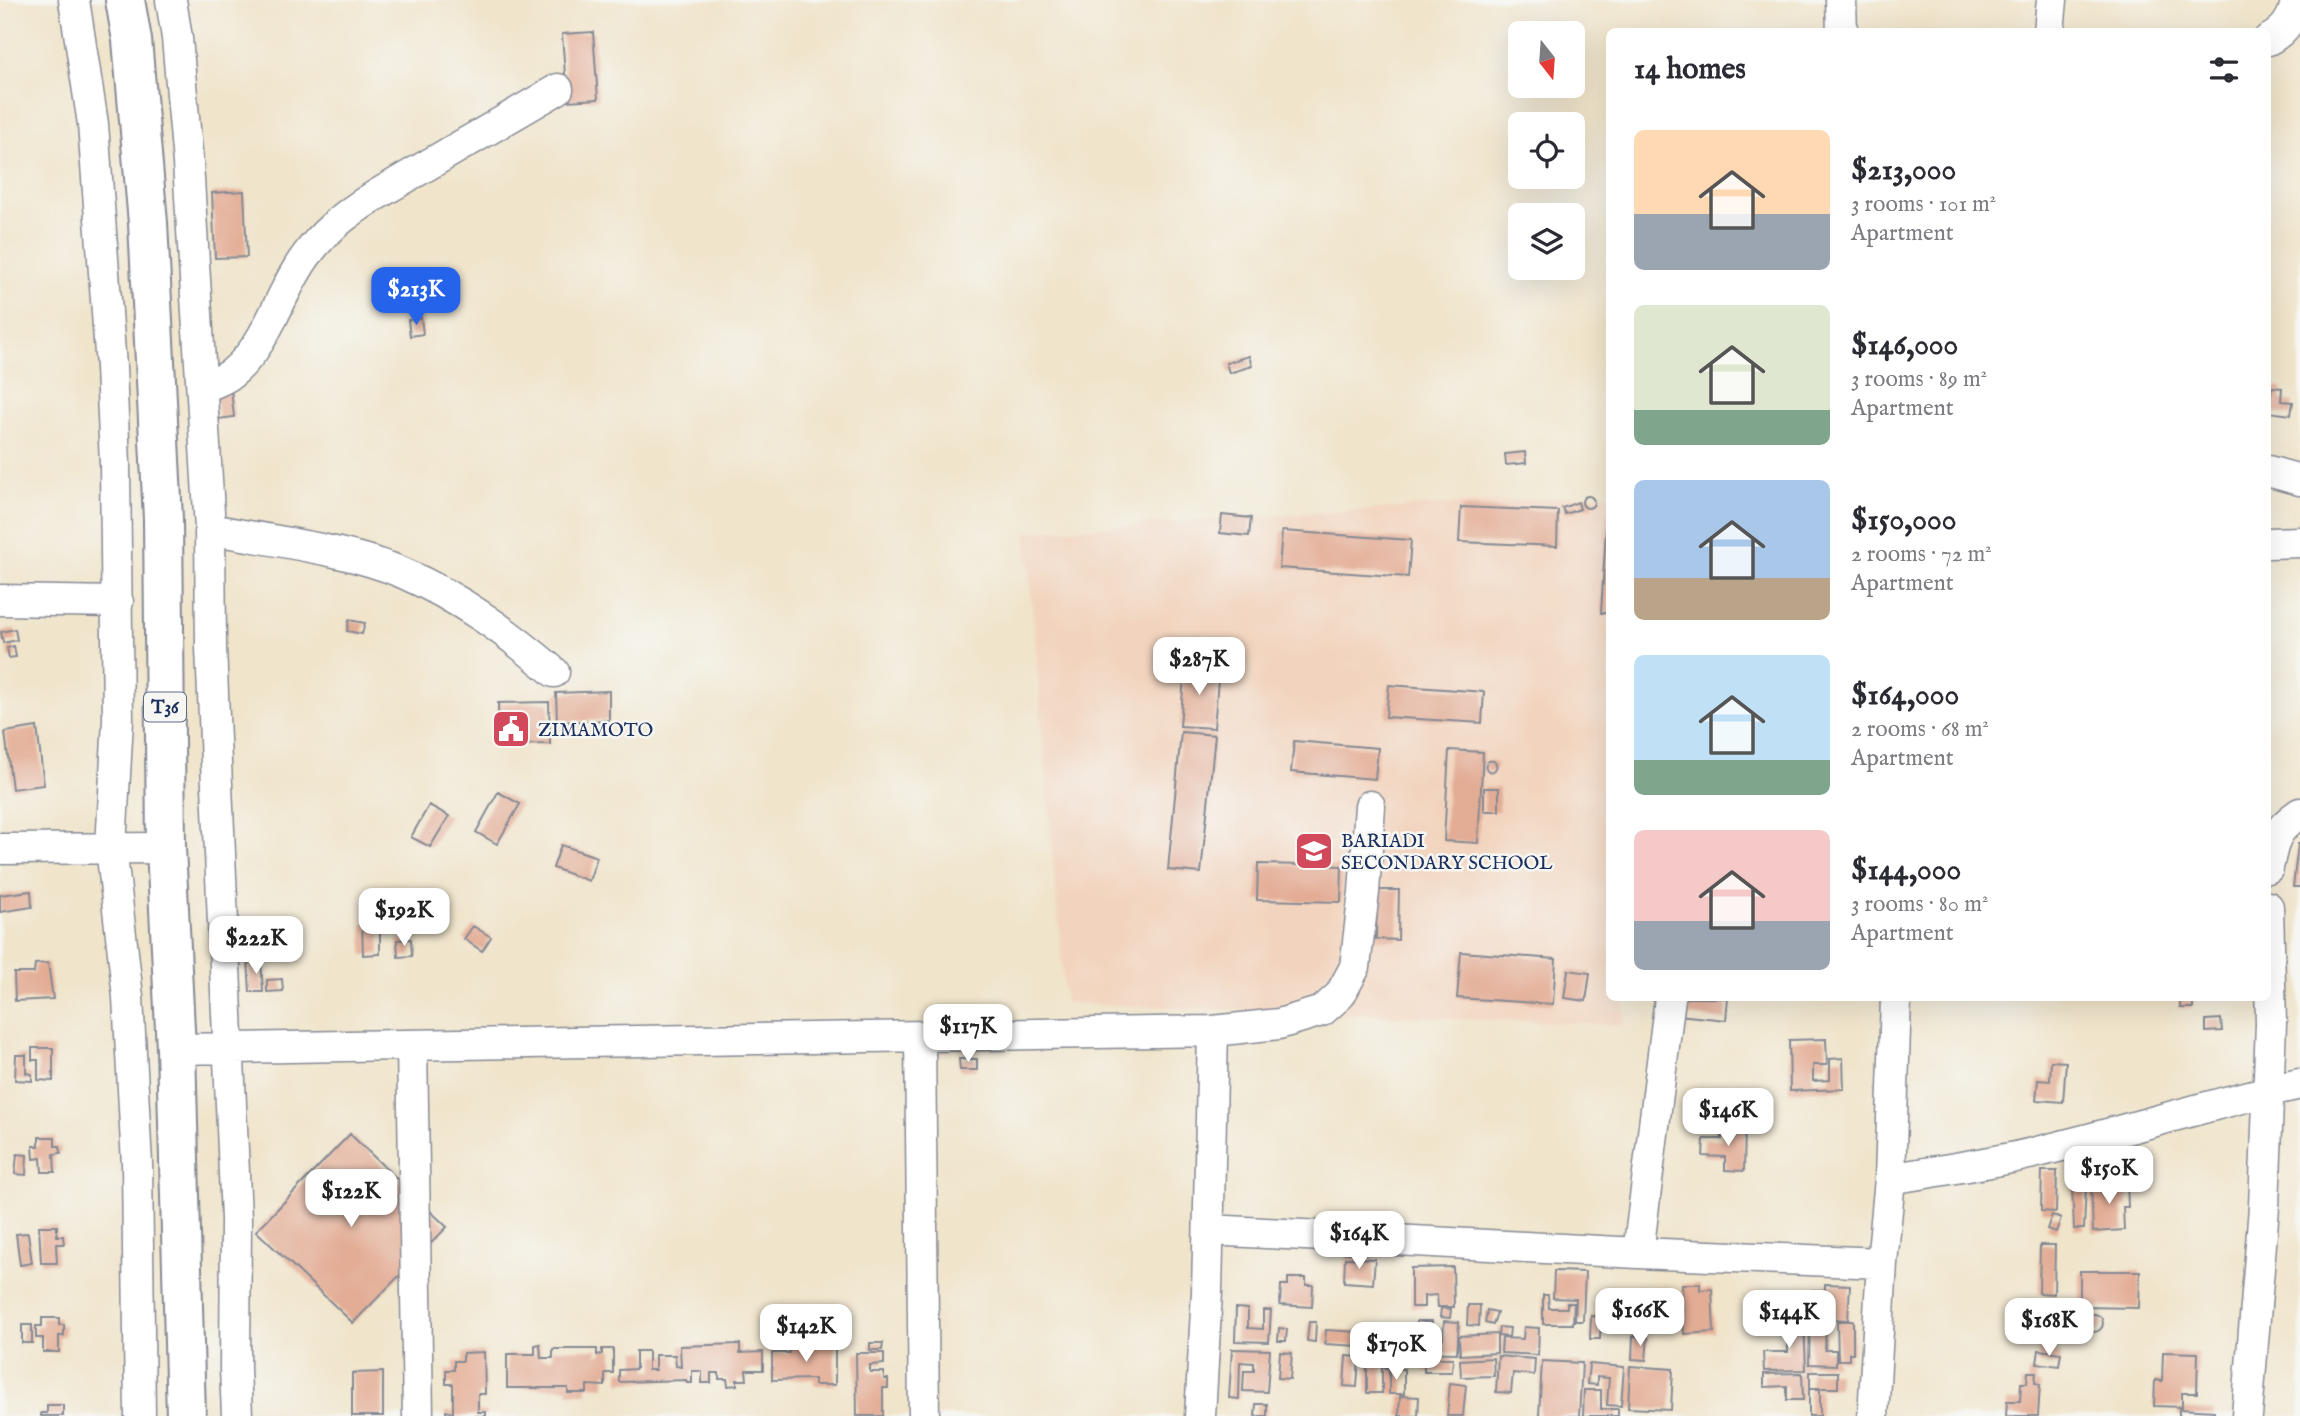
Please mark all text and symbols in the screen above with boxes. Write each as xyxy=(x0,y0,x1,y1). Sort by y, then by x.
north arrow xyxy=(1508,21,1586,98)
map controls xyxy=(1508,21,1585,280)
text: 14 homes xyxy=(1634,51,1746,89)
icon: filters xyxy=(2205,51,2243,89)
button: locate xyxy=(1508,112,1585,189)
text: $213,000 xyxy=(1851,152,1956,190)
icon: home xyxy=(1690,158,1774,242)
text: 3 rooms · 101 m² xyxy=(1851,190,1996,219)
button: layers xyxy=(1508,203,1585,280)
text: Apartment xyxy=(1851,219,1954,248)
pin: $213K xyxy=(367,268,465,327)
text: $213K xyxy=(387,275,445,304)
text: $146,000 xyxy=(1851,327,1958,365)
icon: home xyxy=(1690,333,1774,417)
text: 3 rooms · 89 m² xyxy=(1851,365,1987,394)
text: Apartment xyxy=(1851,394,1954,423)
text: $150,000 xyxy=(1851,502,1956,540)
icon: home xyxy=(1690,508,1774,592)
text: 2 rooms · 72 m² xyxy=(1851,540,1992,569)
text: Apartment xyxy=(1851,569,1954,598)
pin: $287K xyxy=(1150,638,1248,697)
text: $287K xyxy=(1169,645,1229,674)
text: $164,000 xyxy=(1851,677,1959,715)
icon: home xyxy=(1690,683,1774,767)
road number: T36 xyxy=(144,692,186,722)
public building icon: ZIMAMOTO xyxy=(490,708,532,750)
text: 2 rooms · 68 m² xyxy=(1851,715,1989,744)
place label: ZIMAMOTO xyxy=(538,719,653,743)
text: Apartment xyxy=(1851,744,1954,773)
school or university icon: BARIADI SECONDARY SCHOOL xyxy=(1293,830,1335,872)
place label: BARIADI SECONDARY SCHOOL xyxy=(1341,830,1553,876)
text: $144,000 xyxy=(1851,852,1961,890)
icon: home xyxy=(1690,858,1774,942)
pin: $192K xyxy=(355,888,453,948)
text: 3 rooms · 80 m² xyxy=(1851,890,1988,919)
text: $192K xyxy=(375,896,433,925)
pin: $222K xyxy=(207,916,305,976)
text: Apartment xyxy=(1851,919,1954,948)
text: $222K xyxy=(225,924,287,953)
pin: $117K xyxy=(919,1004,1017,1064)
text: $117K xyxy=(939,1012,997,1041)
pin: $146K xyxy=(1679,1088,1777,1148)
text: $146K xyxy=(1699,1096,1757,1125)
pin: $150K xyxy=(2060,1146,2158,1206)
text: $150K xyxy=(2080,1154,2138,1183)
pin: $122K xyxy=(302,1170,400,1229)
text: $122K xyxy=(321,1177,381,1206)
pin: $164K xyxy=(1310,1212,1408,1271)
text: $164K xyxy=(1330,1219,1388,1248)
pin: $166K xyxy=(1591,1288,1689,1348)
pin: $144K xyxy=(1740,1290,1838,1350)
text: $166K xyxy=(1611,1296,1669,1325)
text: $144K xyxy=(1759,1298,1819,1327)
pin: $168K xyxy=(2000,1298,2098,1358)
pin: $142K xyxy=(757,1304,855,1364)
text: $168K xyxy=(2021,1306,2077,1335)
text: $142K xyxy=(776,1312,836,1341)
pin: $170K xyxy=(1347,1322,1445,1382)
text: $170K xyxy=(1366,1330,1426,1359)

